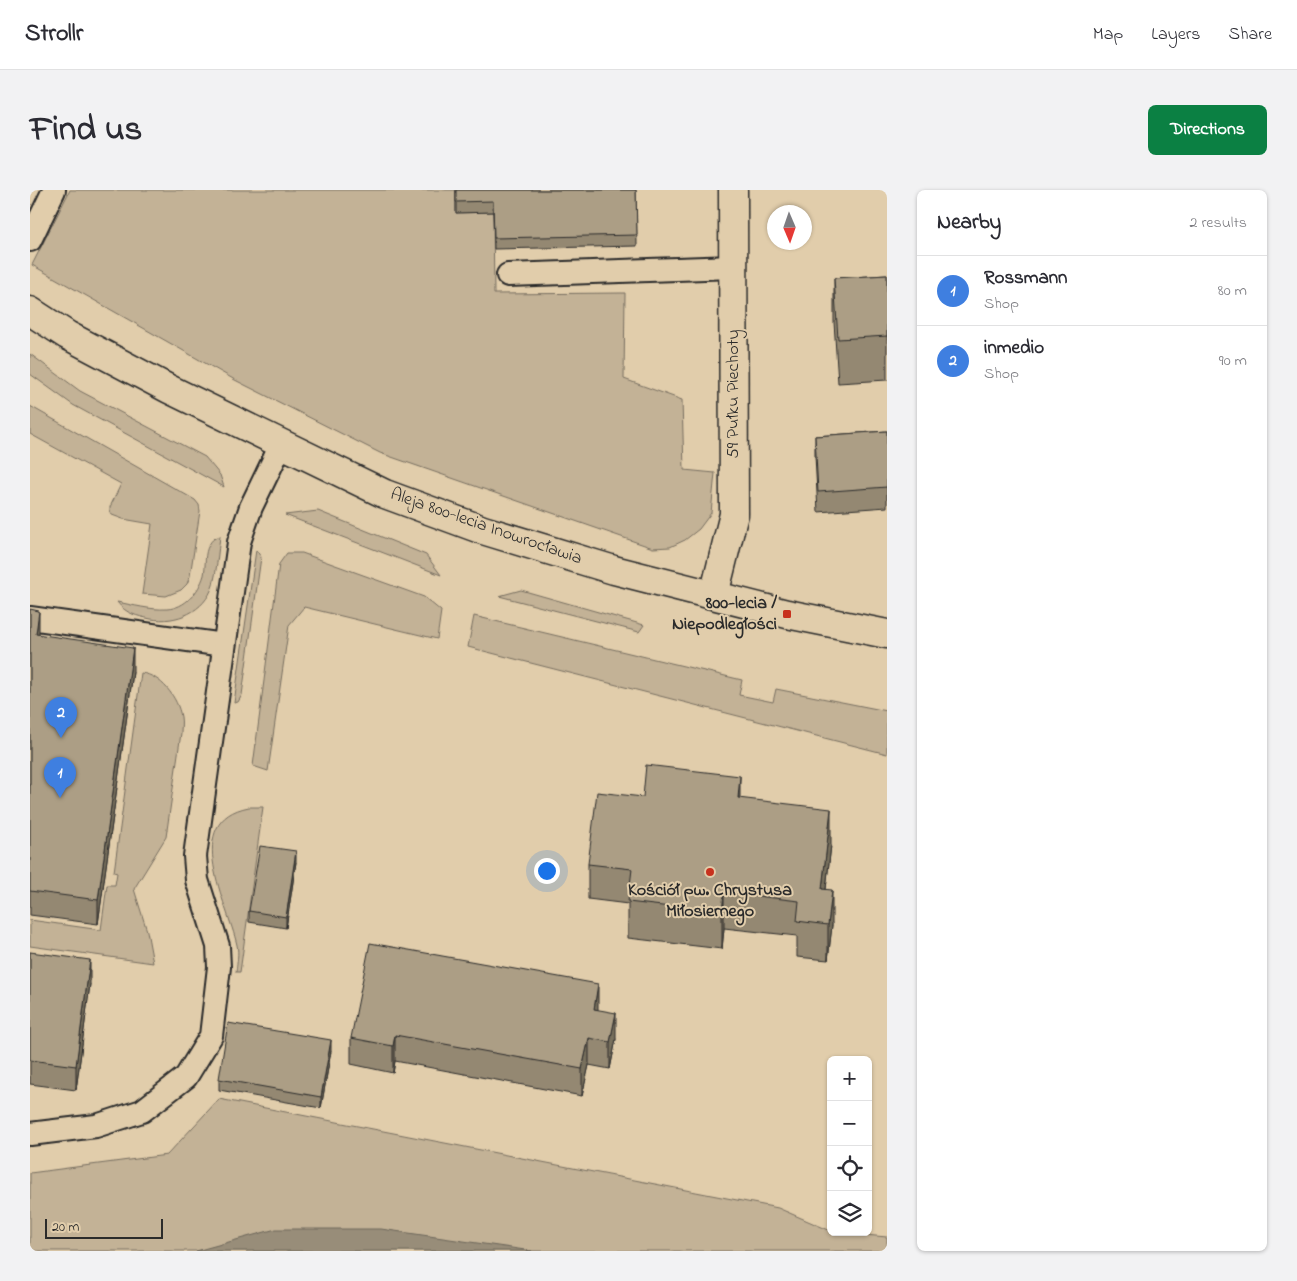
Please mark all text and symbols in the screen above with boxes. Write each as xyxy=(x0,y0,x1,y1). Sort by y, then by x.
text: Strollr xyxy=(25,17,83,52)
text: Map xyxy=(1093,22,1123,48)
text: Layers xyxy=(1151,22,1201,48)
text: Share xyxy=(1229,22,1272,48)
text: Find us xyxy=(30,105,142,156)
button: Directions xyxy=(1148,105,1267,155)
north arrow xyxy=(767,205,812,250)
text: Nearby xyxy=(937,208,1001,238)
text: 2 results xyxy=(1189,211,1247,235)
text: Rossmann xyxy=(984,265,1067,292)
text: 1 xyxy=(950,279,956,303)
text: 80 m xyxy=(1218,279,1247,303)
text: Shop xyxy=(984,292,1019,316)
street label: 59 Pułku Piechoty xyxy=(721,329,747,459)
text: inmedio xyxy=(984,335,1044,362)
text: 2 xyxy=(949,349,957,373)
text: 90 m xyxy=(1219,349,1247,373)
text: Shop xyxy=(984,362,1019,386)
street label: Aleja 800-lecia Inowrocławia xyxy=(387,482,585,572)
place label: 800-lecia / Niepodległości xyxy=(672,591,777,639)
marker: 800-lecia / Niepodległości xyxy=(781,608,793,620)
pin: 2 xyxy=(45,697,77,738)
pin: 1 xyxy=(44,757,76,798)
your location xyxy=(534,858,560,884)
marker: Kościół pw. Chrystusa Miłosiernego xyxy=(704,866,716,878)
place label: Kościół pw. Chrystusa Miłosiernego xyxy=(628,878,792,926)
map controls xyxy=(827,1056,872,1236)
button: + xyxy=(827,1056,872,1101)
button: − xyxy=(827,1101,872,1146)
button: locate xyxy=(827,1146,872,1191)
button: layers xyxy=(827,1191,872,1236)
scale bar xyxy=(45,1216,162,1239)
text: 20 m xyxy=(52,1217,79,1238)

